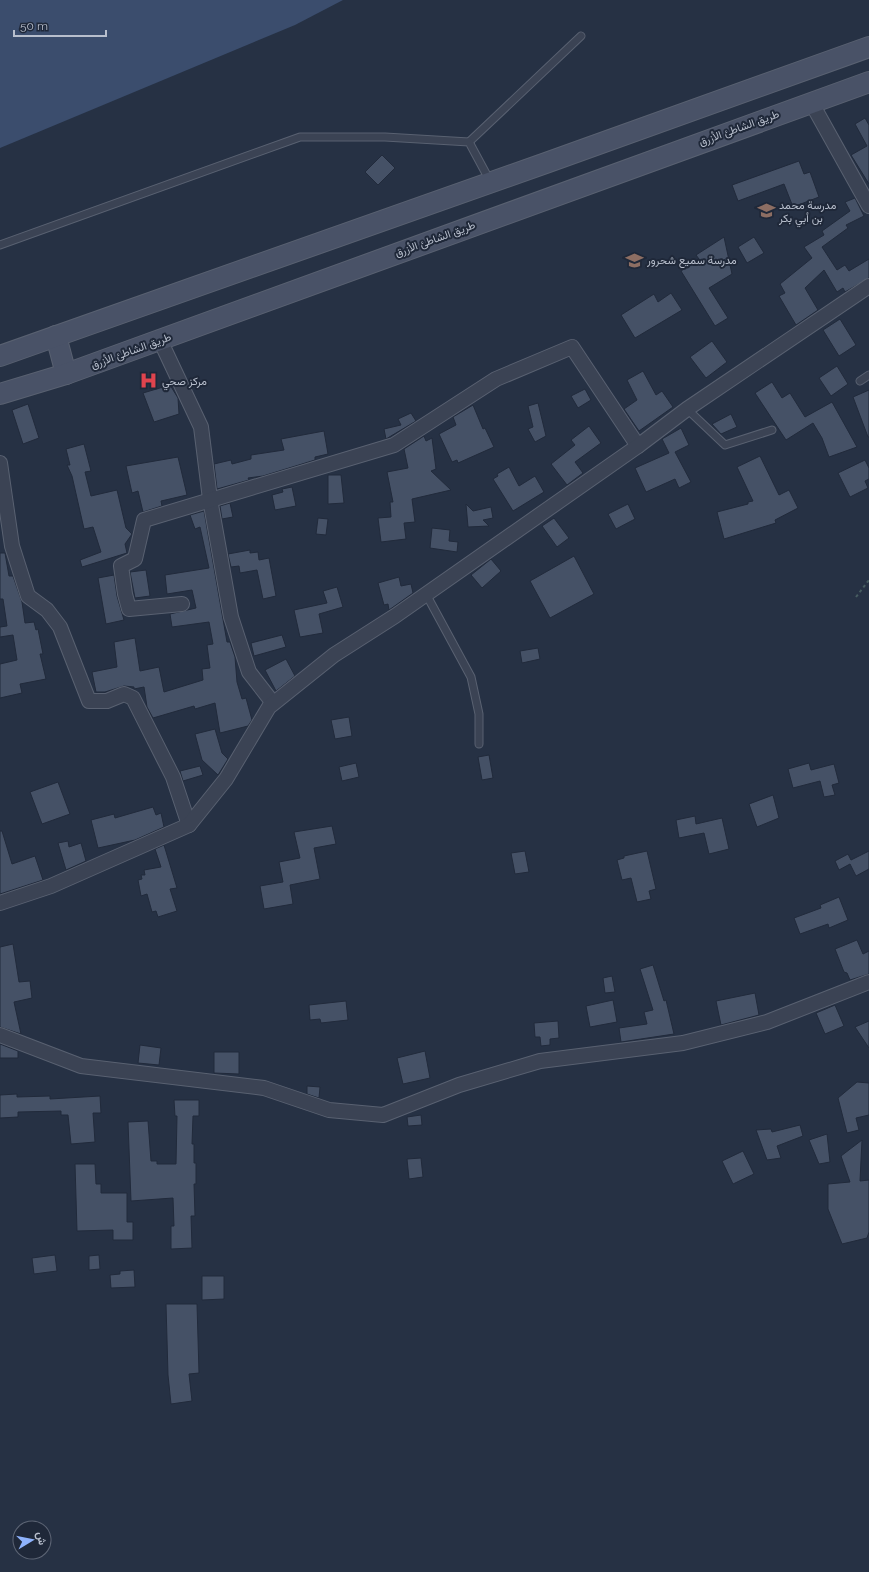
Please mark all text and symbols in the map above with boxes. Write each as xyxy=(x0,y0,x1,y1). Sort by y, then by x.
scale bar xyxy=(14,12,106,38)
text: 50 m xyxy=(20,19,48,33)
street label: طريق الشاطئ الأزرق xyxy=(697,107,781,149)
place label: مدرسة محمد بن أبي بكر xyxy=(778,199,836,228)
school or university icon: مدرسة محمد بن أبي بكر xyxy=(756,201,776,221)
street label: طريق الشاطئ الأزرق xyxy=(393,218,477,260)
school or university icon: مدرسة سميع شحرور xyxy=(624,250,644,270)
place label: مدرسة سميع شحرور xyxy=(646,254,737,268)
street label: طريق الشاطئ الأزرق xyxy=(89,330,173,372)
hospital icon: مركز صحي xyxy=(139,371,159,391)
place label: مركز صحي xyxy=(162,375,207,391)
north arrow xyxy=(12,1520,52,1560)
text: ش xyxy=(34,1531,49,1546)

